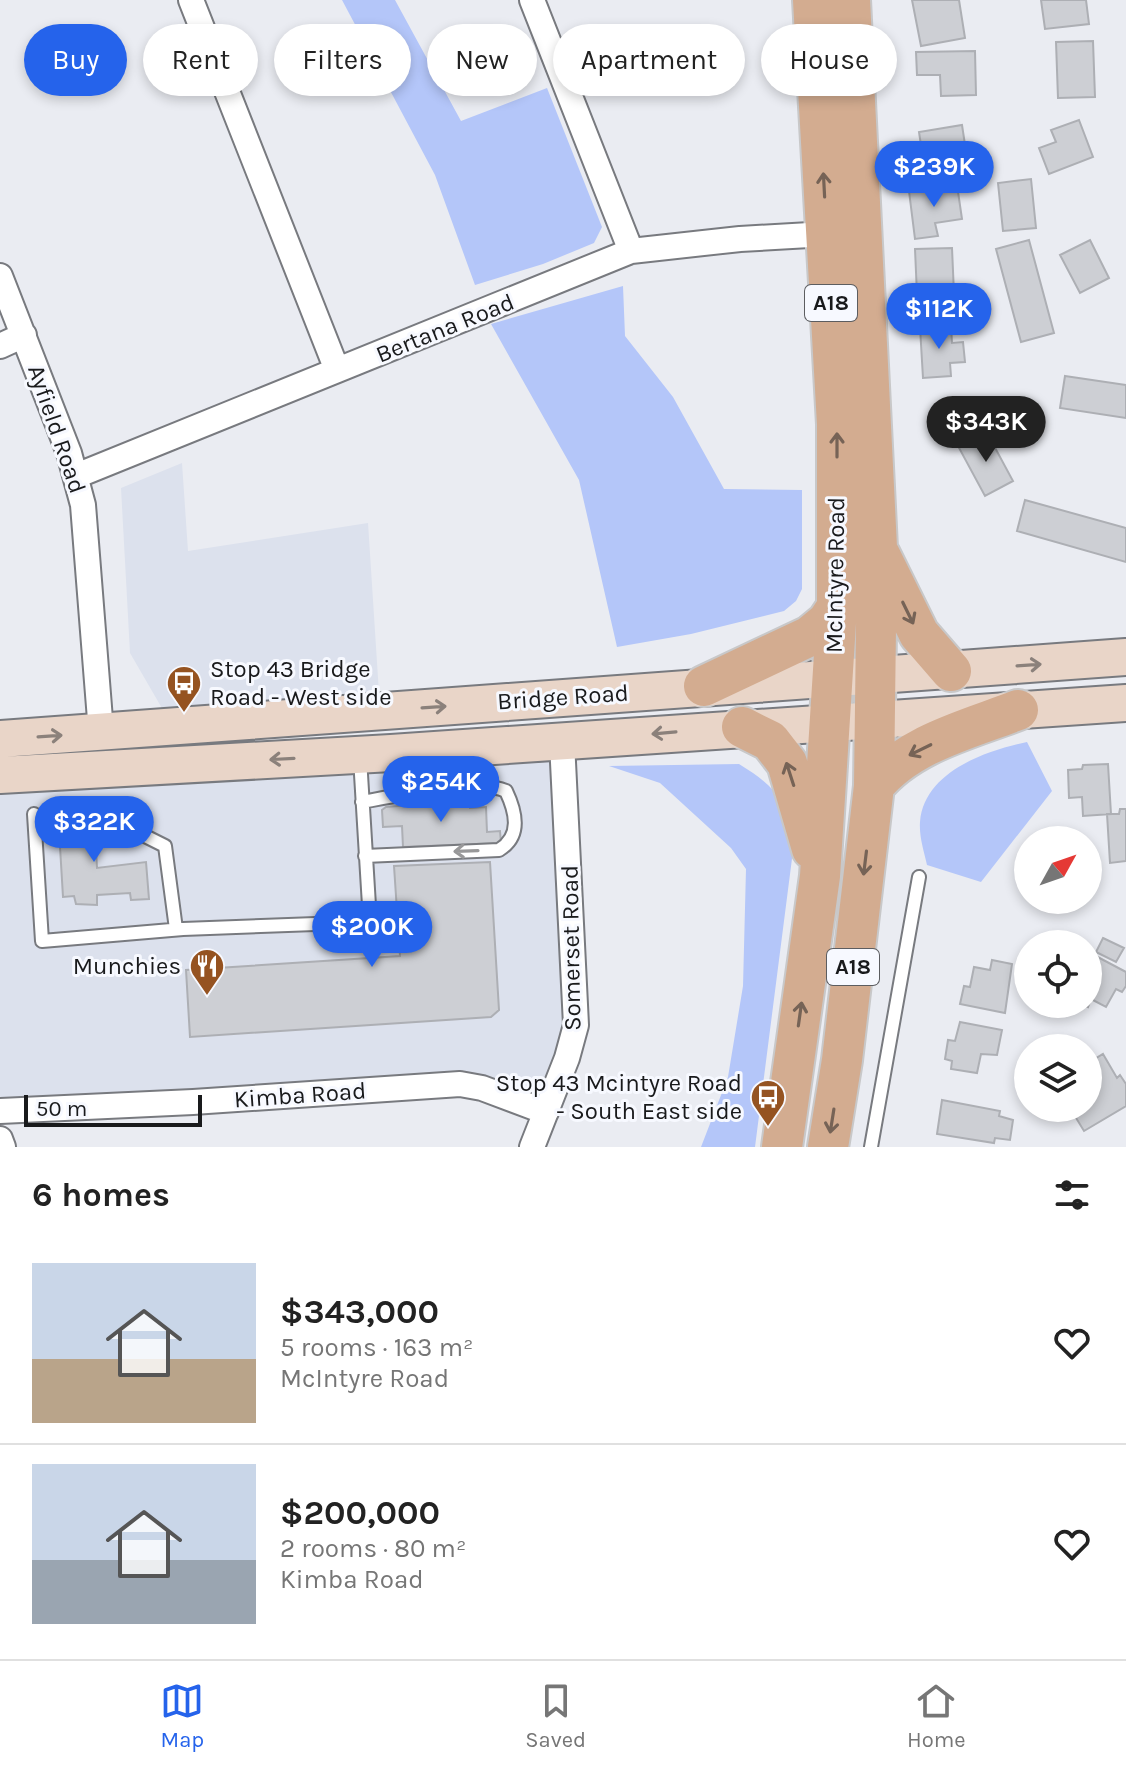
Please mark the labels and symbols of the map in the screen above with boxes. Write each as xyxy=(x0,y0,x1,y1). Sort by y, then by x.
pin: $239K xyxy=(878,141,990,209)
one-way arrow xyxy=(816,172,831,199)
pin: $112K xyxy=(883,283,995,351)
road number: A18 xyxy=(805,285,857,321)
street label: Bertana Road xyxy=(372,288,518,368)
street label: Ayfield Road xyxy=(22,361,92,497)
pin: $343K xyxy=(930,396,1042,464)
one-way arrow xyxy=(829,432,845,459)
street label: McIntyre Road xyxy=(820,497,850,653)
one-way arrow xyxy=(902,601,917,624)
place label: Stop 43 Bridge Road - West side xyxy=(210,655,392,711)
one-way arrow xyxy=(1015,657,1042,672)
bus stop icon: Stop 43 Bridge Road - West side xyxy=(165,664,203,714)
street label: Bridge Road xyxy=(496,678,630,716)
one-way arrow xyxy=(420,699,447,714)
one-way arrow xyxy=(651,726,678,741)
one-way arrow xyxy=(36,728,63,743)
one-way arrow xyxy=(908,743,932,758)
one-way arrow xyxy=(269,751,296,766)
pin: $254K xyxy=(385,756,497,824)
one-way arrow xyxy=(782,762,797,788)
pin: $322K xyxy=(38,796,150,864)
north arrow xyxy=(1014,826,1102,914)
one-way arrow xyxy=(453,844,480,859)
one-way arrow xyxy=(857,850,872,875)
street label: Somerset Road xyxy=(556,865,586,1031)
pin: $200K xyxy=(316,901,428,969)
restaurant icon: Munchies xyxy=(188,947,226,997)
road number: A18 xyxy=(827,949,879,985)
place label: Munchies xyxy=(73,952,181,980)
one-way arrow xyxy=(793,1002,808,1027)
place label: Stop 43 Mcintyre Road - South East side xyxy=(496,1069,742,1125)
street label: Kimba Road xyxy=(233,1076,367,1114)
bus stop icon: Stop 43 Mcintyre Road - South East side xyxy=(749,1078,787,1128)
scale bar xyxy=(24,1091,202,1127)
one-way arrow xyxy=(824,1108,839,1133)

